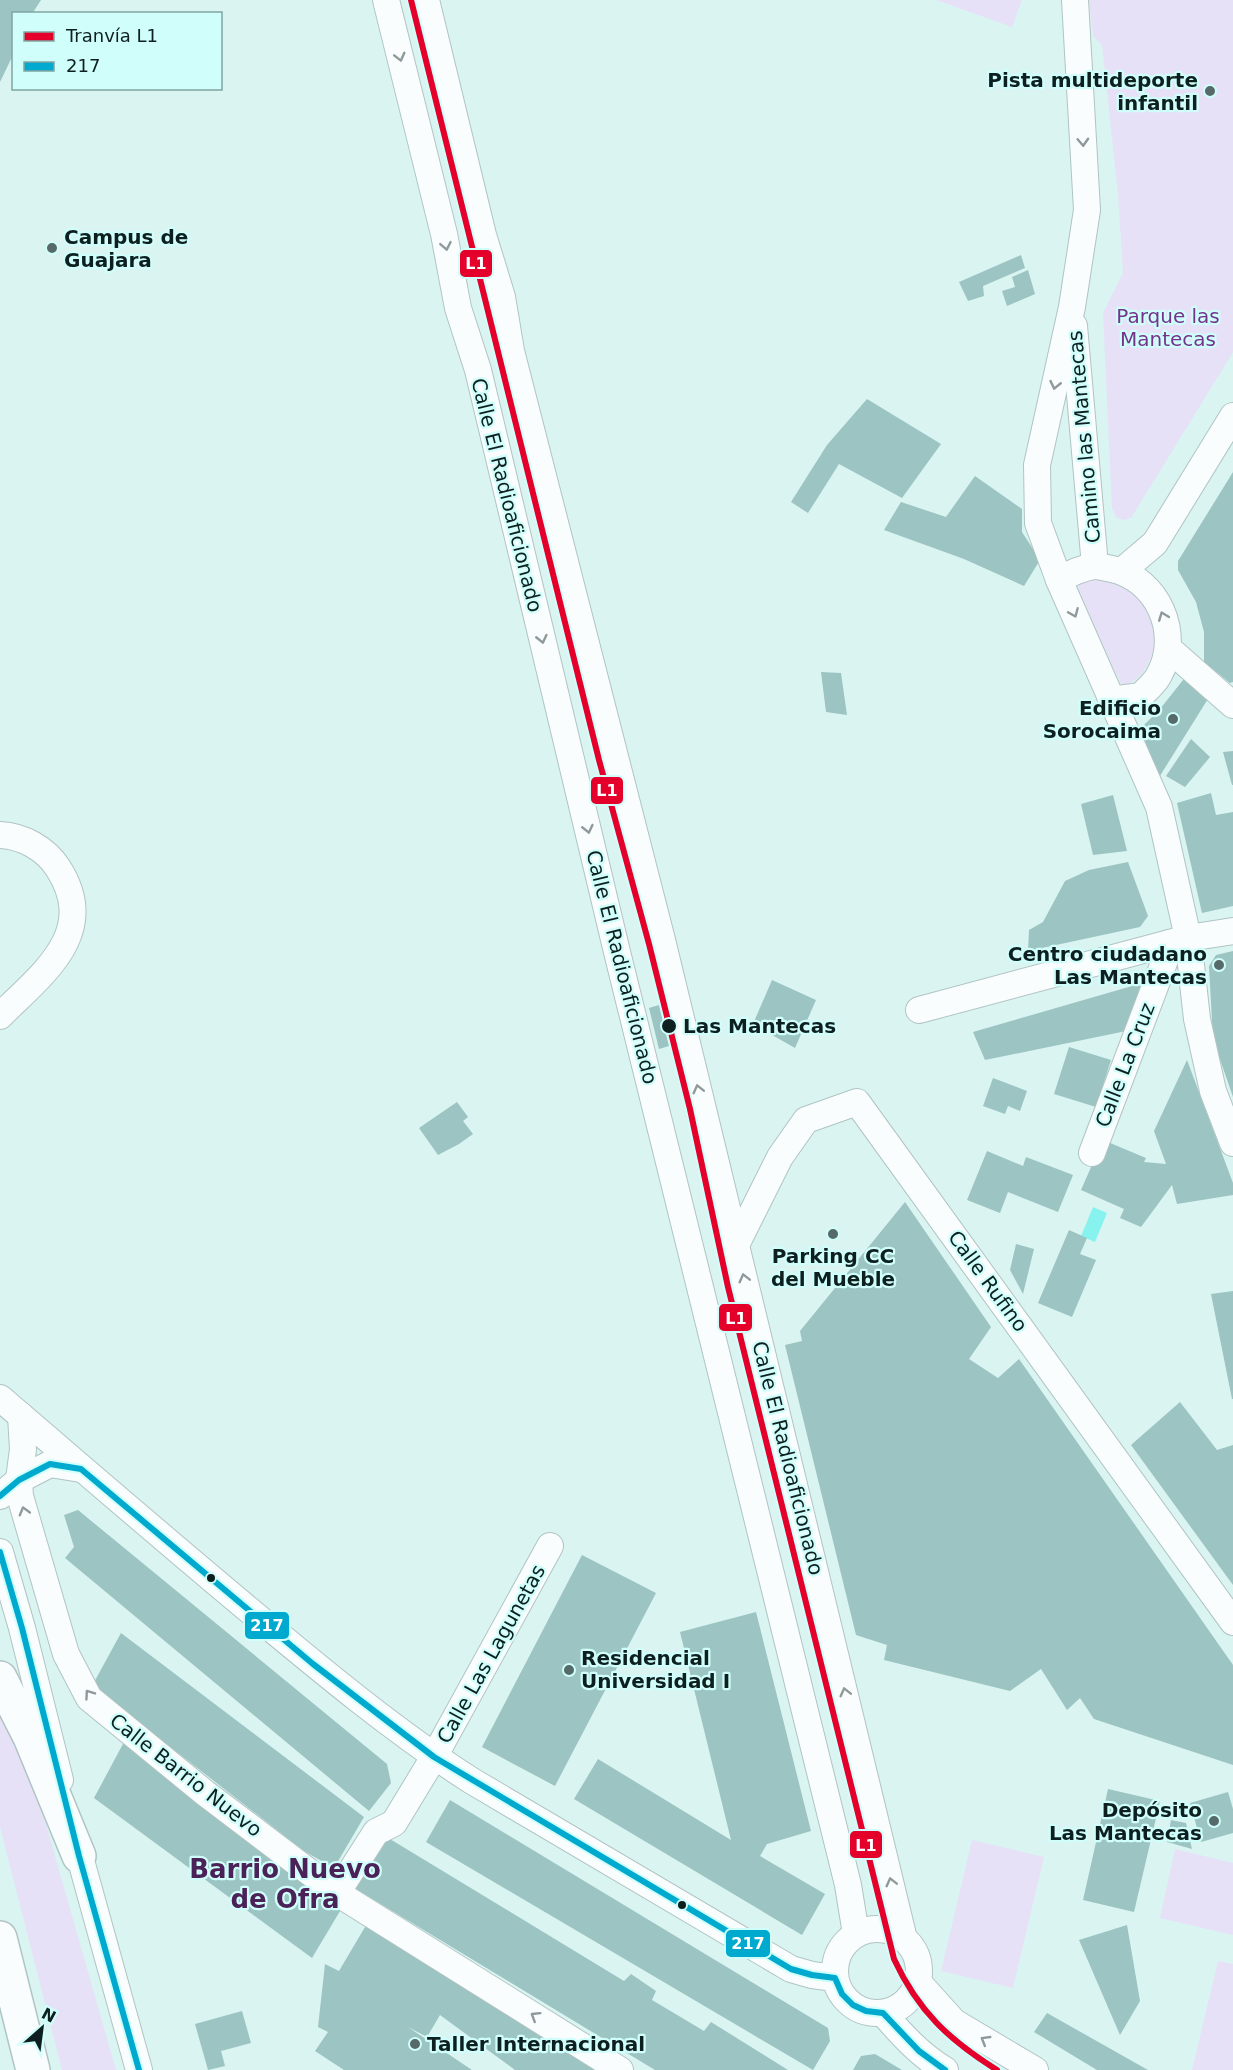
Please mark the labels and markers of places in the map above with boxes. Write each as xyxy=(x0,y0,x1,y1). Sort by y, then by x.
place label: Pista multideporte infantil xyxy=(987,68,1198,115)
marker: Pista multideporte infantil xyxy=(1203,84,1217,98)
place label: Campus de Guajara xyxy=(64,225,188,272)
marker: Campus de Guajara xyxy=(45,241,59,255)
place label: Edificio Sorocaima xyxy=(1043,696,1161,743)
marker: Edificio Sorocaima xyxy=(1166,712,1180,726)
place label: Centro ciudadano Las Mantecas xyxy=(1008,942,1207,989)
marker: Centro ciudadano Las Mantecas xyxy=(1212,958,1226,972)
place label: Las Mantecas xyxy=(683,1014,836,1038)
marker: Las Mantecas xyxy=(660,1017,678,1035)
marker: Parking CC del Mueble xyxy=(826,1227,840,1241)
place label: Parking CC del Mueble xyxy=(771,1244,895,1291)
unlabelled marker xyxy=(205,1572,217,1584)
place label: Residencial Universidad I xyxy=(581,1646,730,1693)
marker: Residencial Universidad I xyxy=(562,1663,576,1677)
place label: Depósito Las Mantecas xyxy=(1049,1798,1202,1845)
marker: Depósito Las Mantecas xyxy=(1207,1814,1221,1828)
unlabelled marker xyxy=(676,1899,688,1911)
place label: Taller Internacional xyxy=(427,2032,645,2056)
marker: Taller Internacional xyxy=(408,2037,422,2051)

